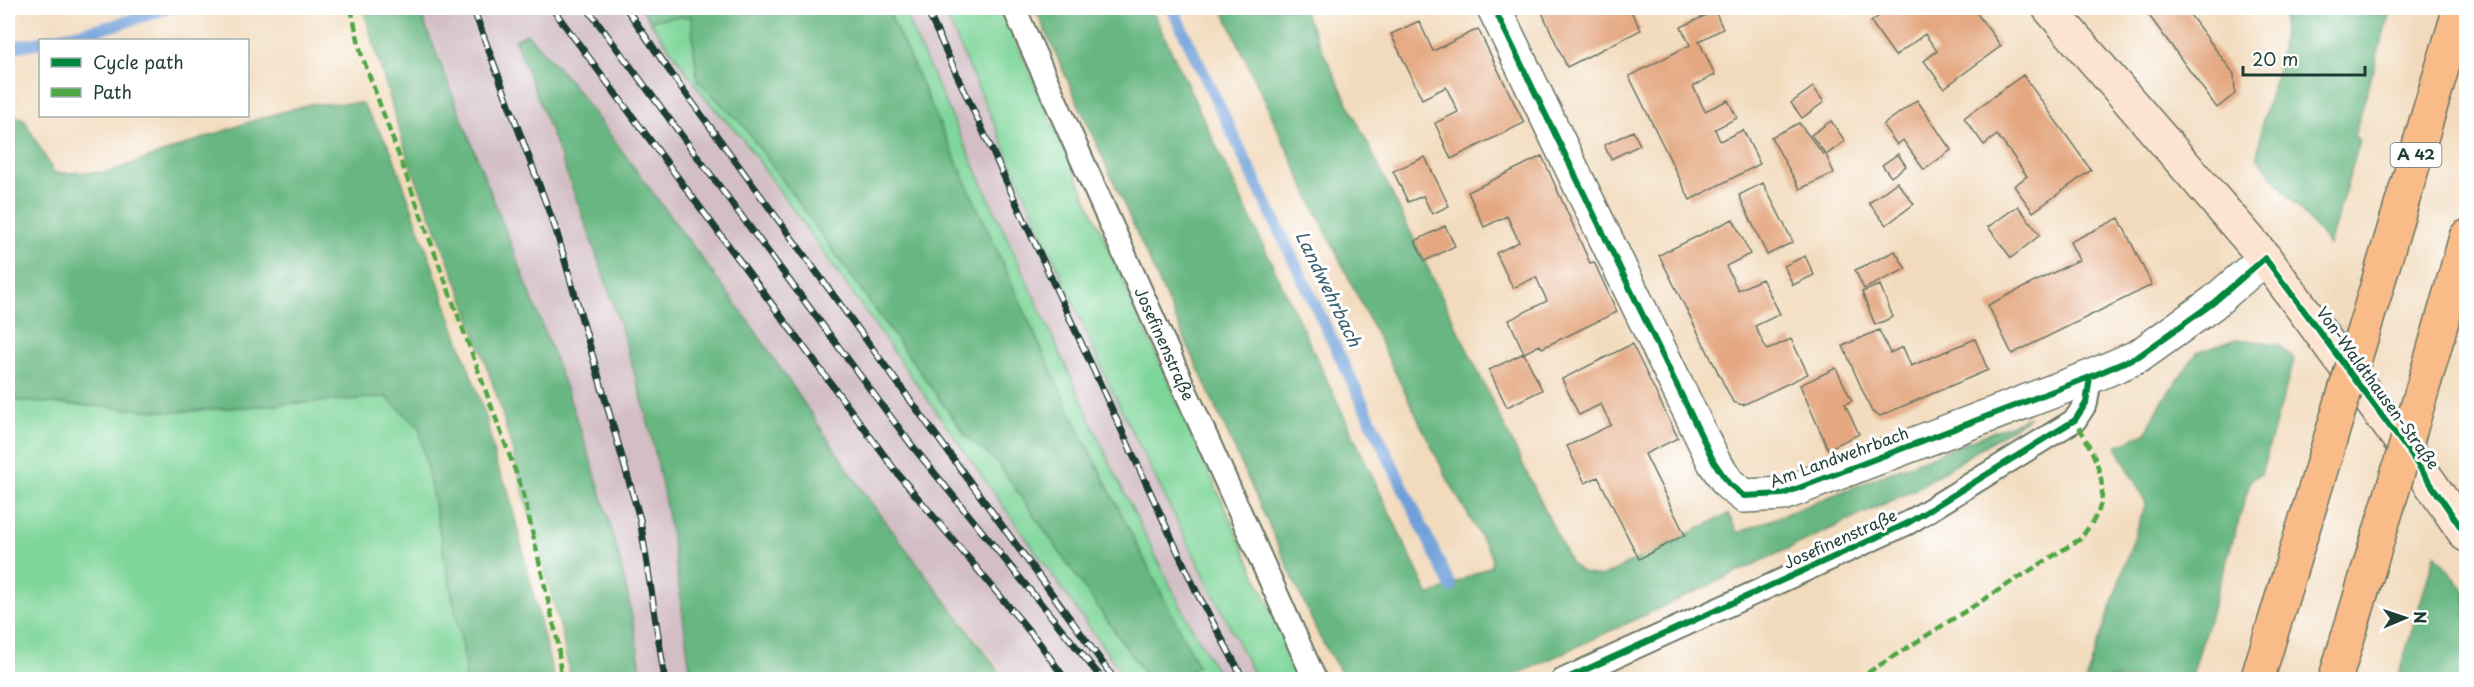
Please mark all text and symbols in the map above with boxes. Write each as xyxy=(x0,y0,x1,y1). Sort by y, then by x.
legend xyxy=(39,39,249,117)
scale bar xyxy=(2243,39,2364,77)
text: 20 m xyxy=(2252,45,2298,72)
text: Cycle path xyxy=(93,48,184,75)
text: Path xyxy=(93,78,132,105)
road number: A 42 xyxy=(2390,143,2442,167)
water label: Landwehrbach xyxy=(1290,226,1369,351)
street label: Josefinenstraße xyxy=(1129,283,1201,404)
street label: Von-Waldthausen-Straße xyxy=(2311,301,2446,474)
street label: Am Landwehrbach xyxy=(1766,420,1911,492)
street label: Josefinenstraße xyxy=(1779,502,1900,574)
north arrow xyxy=(2375,588,2435,648)
text: N xyxy=(2409,611,2433,624)

